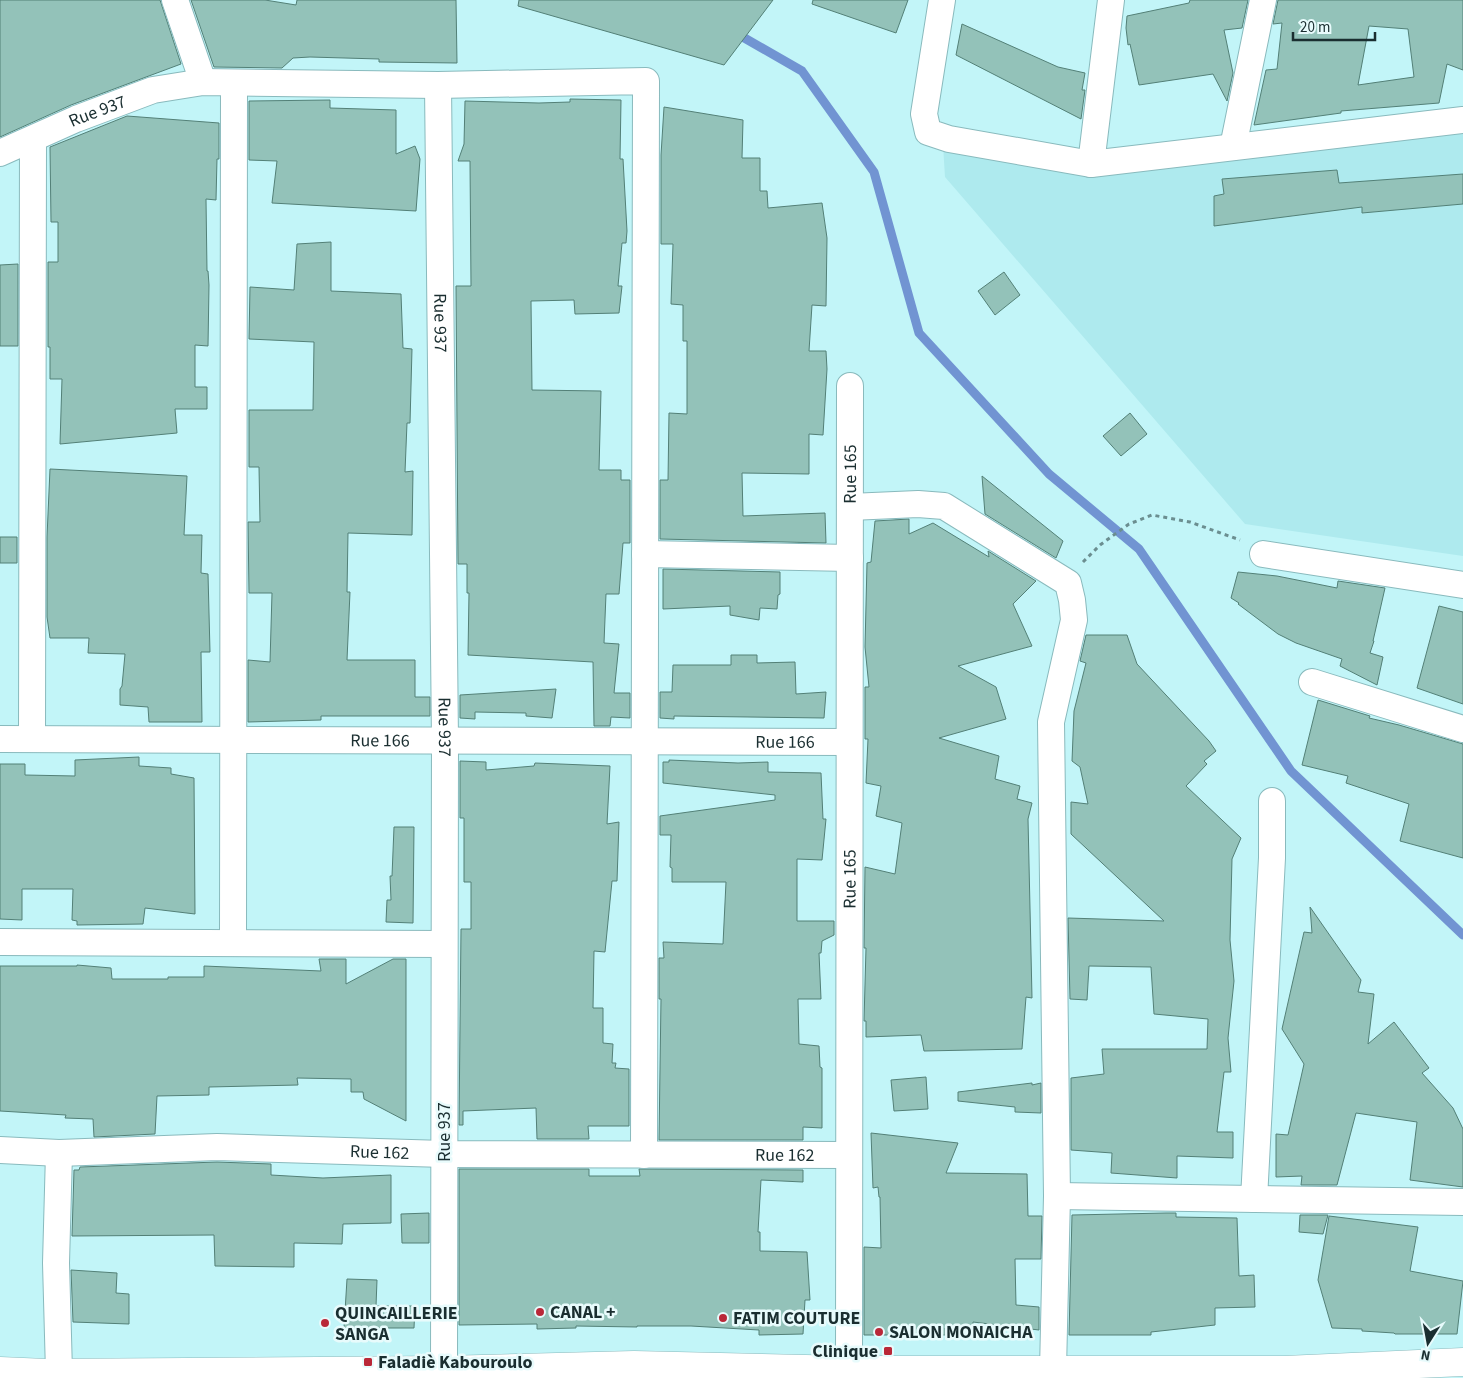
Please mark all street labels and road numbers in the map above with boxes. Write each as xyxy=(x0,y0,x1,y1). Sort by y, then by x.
street label: Rue 937 xyxy=(65,89,130,133)
street label: Rue 937 xyxy=(428,293,453,353)
street label: Rue 165 xyxy=(837,444,862,504)
street label: Rue 937 xyxy=(432,697,458,757)
street label: Rue 166 xyxy=(350,728,410,753)
street label: Rue 166 xyxy=(755,729,815,754)
street label: Rue 165 xyxy=(837,849,862,909)
street label: Rue 937 xyxy=(432,1102,457,1162)
street label: Rue 162 xyxy=(350,1139,410,1165)
street label: Rue 162 xyxy=(755,1142,815,1167)

